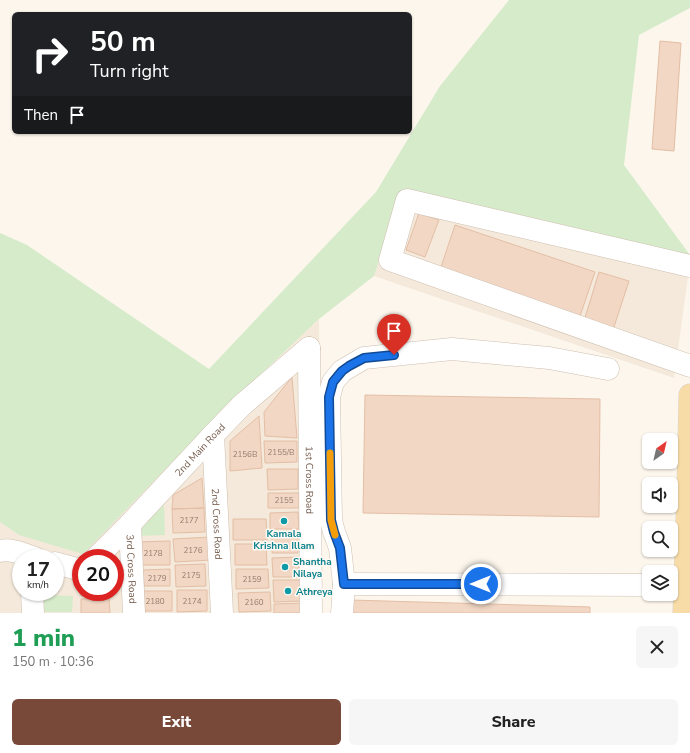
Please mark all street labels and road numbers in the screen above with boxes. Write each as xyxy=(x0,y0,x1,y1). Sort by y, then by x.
street label: 2nd Main Road xyxy=(172,421,229,480)
street label: 1st Cross Road xyxy=(302,446,316,514)
street label: 2nd Cross Road xyxy=(208,488,225,560)
street label: 3rd Cross Road xyxy=(122,534,140,604)

